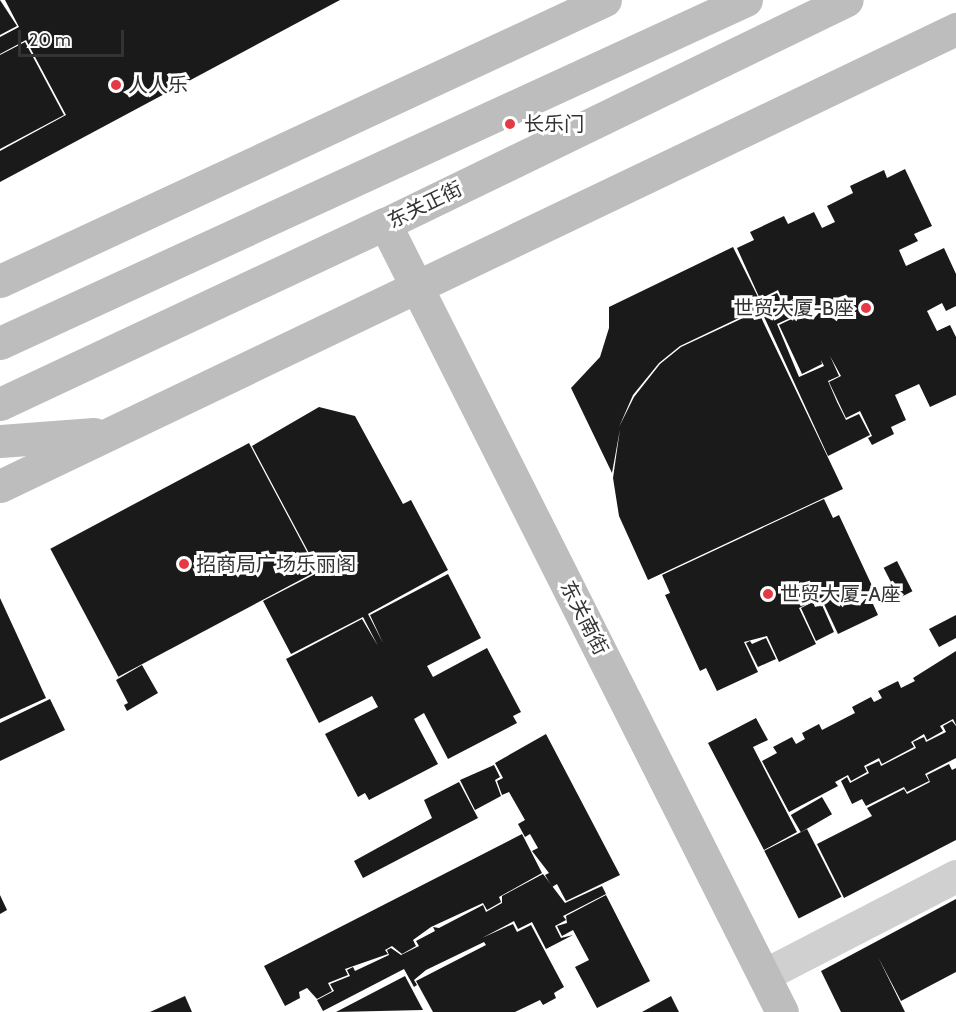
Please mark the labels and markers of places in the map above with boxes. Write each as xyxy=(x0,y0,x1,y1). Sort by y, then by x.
place label: 人人乐 xyxy=(128,73,188,97)
marker: 人人乐 xyxy=(109,78,123,92)
place label: 长乐门 xyxy=(524,112,584,136)
marker: 长乐门 xyxy=(501,115,519,133)
place label: 世贸大厦-B座 xyxy=(734,296,854,320)
marker: 世贸大厦-B座 xyxy=(859,301,873,315)
place label: 招商局广场乐丽阁 xyxy=(196,552,356,576)
marker: 招商局广场乐丽阁 xyxy=(177,557,191,571)
place label: 世贸大厦-A座 xyxy=(780,582,901,606)
marker: 世贸大厦-A座 xyxy=(761,587,775,601)

